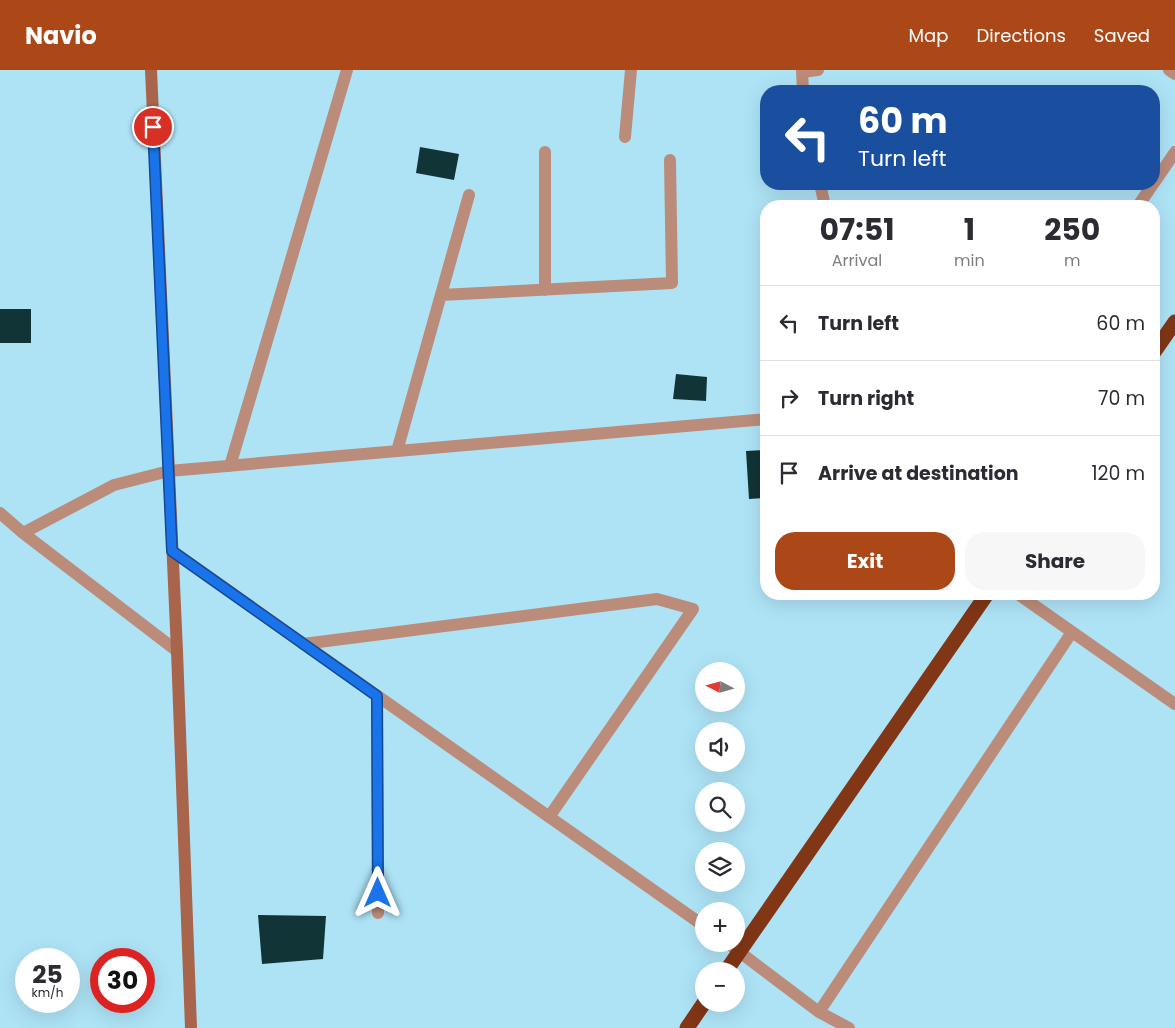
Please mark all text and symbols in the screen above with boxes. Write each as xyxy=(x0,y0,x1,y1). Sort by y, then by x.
text: Navio xyxy=(25,19,97,52)
text: Map xyxy=(909,23,948,48)
text: Directions xyxy=(976,23,1066,48)
text: Saved xyxy=(1094,23,1150,48)
text: 60 m xyxy=(858,96,948,145)
icon: left xyxy=(775,105,840,170)
pin xyxy=(132,106,174,148)
icon: arrive xyxy=(139,113,167,141)
text: Turn left xyxy=(858,143,946,174)
text: 07:51 xyxy=(820,208,894,251)
text: 1 xyxy=(964,208,975,251)
text: 250 xyxy=(1044,208,1100,251)
text: Arrival xyxy=(832,249,882,272)
text: min xyxy=(954,249,985,272)
text: m xyxy=(1064,249,1081,272)
icon: left xyxy=(775,309,803,337)
text: Turn left xyxy=(818,310,899,337)
text: 60 m xyxy=(1096,310,1145,337)
icon: right xyxy=(775,384,803,412)
text: Turn right xyxy=(818,385,914,412)
text: 70 m xyxy=(1098,385,1145,412)
icon: arrive xyxy=(775,459,803,487)
text: Arrive at destination xyxy=(818,460,1019,487)
text: 120 m xyxy=(1091,460,1145,487)
button: Exit xyxy=(775,532,955,590)
button: Share xyxy=(965,532,1145,590)
north arrow xyxy=(695,662,745,712)
map controls xyxy=(695,662,745,1012)
button: sound xyxy=(695,722,745,772)
button: search xyxy=(695,782,745,832)
button: layers xyxy=(695,842,745,892)
position arrow xyxy=(351,866,403,918)
button: + xyxy=(695,902,745,952)
speed limit sign: 30 xyxy=(90,948,155,1013)
text: 25 xyxy=(32,957,63,992)
button: − xyxy=(695,962,745,1012)
text: km/h xyxy=(32,984,63,1001)

